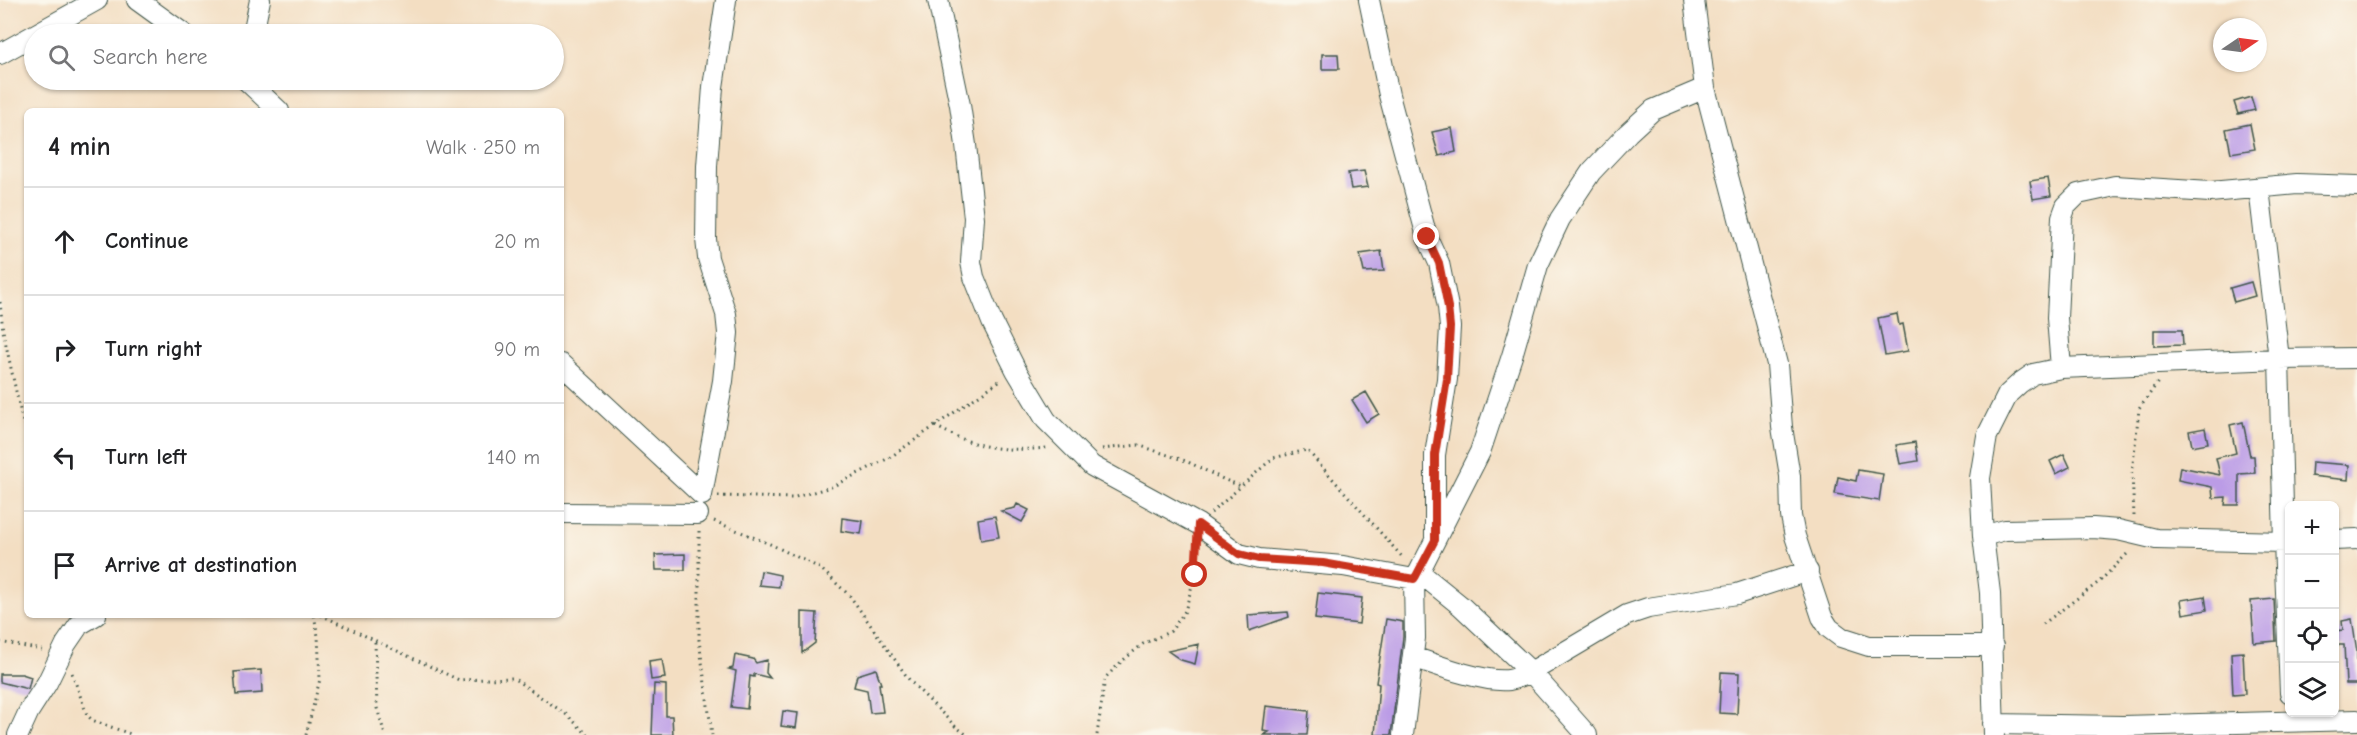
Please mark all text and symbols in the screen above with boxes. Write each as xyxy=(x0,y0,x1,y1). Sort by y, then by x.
north arrow xyxy=(2213,18,2267,72)
search box xyxy=(24,24,564,90)
icon: search xyxy=(45,41,78,74)
text: Search here xyxy=(93,44,208,70)
text: 4 min xyxy=(48,132,111,162)
text: Walk · 250 m xyxy=(426,136,540,159)
route end xyxy=(1413,223,1439,249)
icon: ahead xyxy=(48,225,81,258)
text: Continue xyxy=(105,228,188,254)
text: 20 m xyxy=(494,230,540,253)
icon: right xyxy=(48,333,81,366)
text: Turn right xyxy=(105,336,202,362)
text: 90 m xyxy=(494,338,540,361)
icon: left xyxy=(48,441,81,474)
text: Turn left xyxy=(105,444,187,470)
text: 140 m xyxy=(487,446,540,469)
map controls xyxy=(2285,501,2339,717)
button: + xyxy=(2285,501,2339,555)
icon: arrive xyxy=(48,549,81,582)
text: Arrive at destination xyxy=(105,552,297,578)
button: − xyxy=(2285,555,2339,609)
route start xyxy=(1181,561,1207,587)
button: locate xyxy=(2285,609,2339,663)
button: layers xyxy=(2285,663,2339,717)

